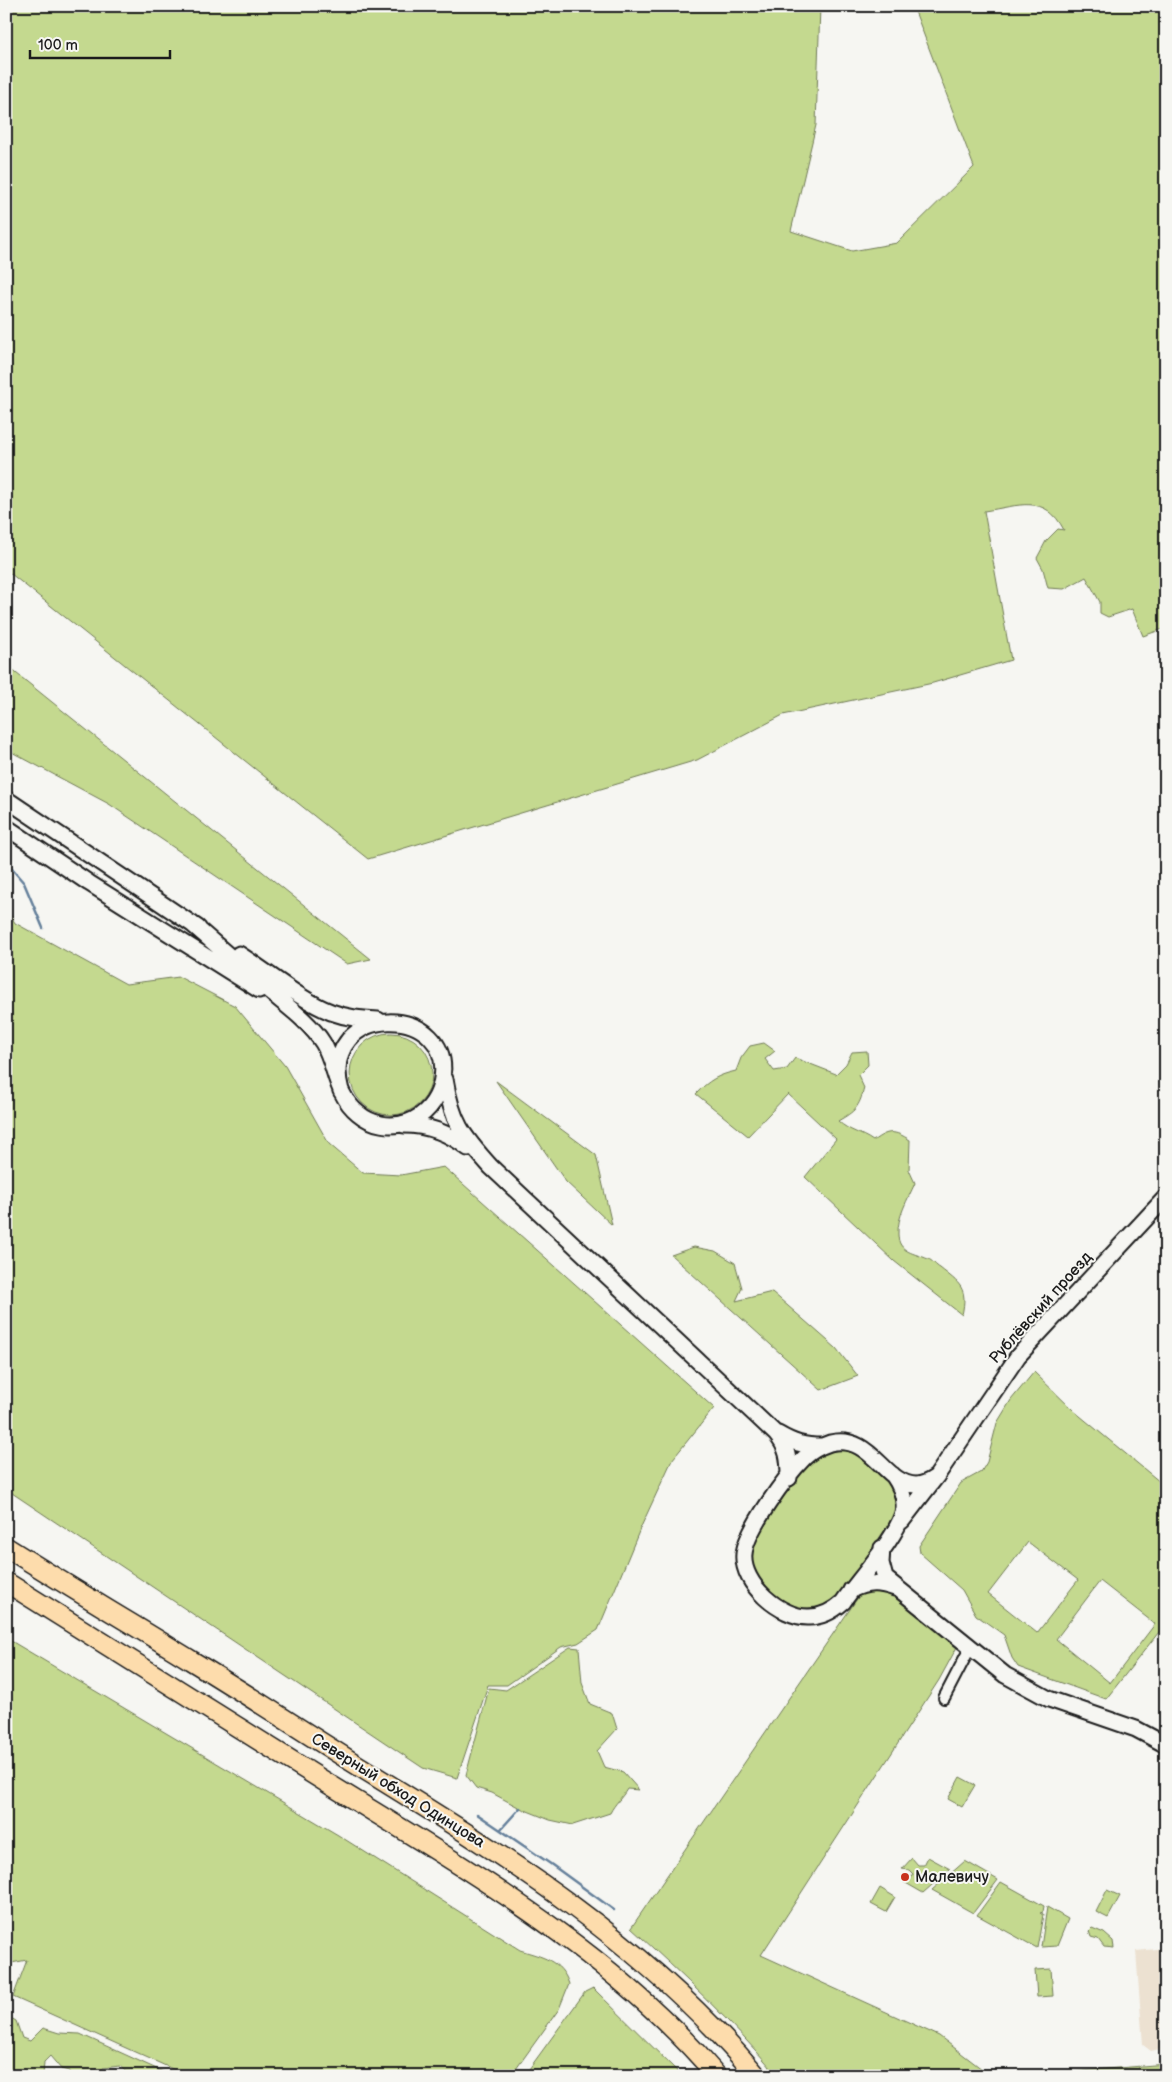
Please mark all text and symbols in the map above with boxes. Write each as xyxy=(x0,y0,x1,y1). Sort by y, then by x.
scale bar xyxy=(30,28,170,60)
text: 100 m xyxy=(38,36,78,55)
street label: Рублёвский проезд xyxy=(986,1248,1096,1368)
street label: Северный обход Одинцова xyxy=(308,1730,489,1853)
place label: Малевичу xyxy=(915,1868,989,1887)
marker: Малевичу xyxy=(899,1871,911,1883)

